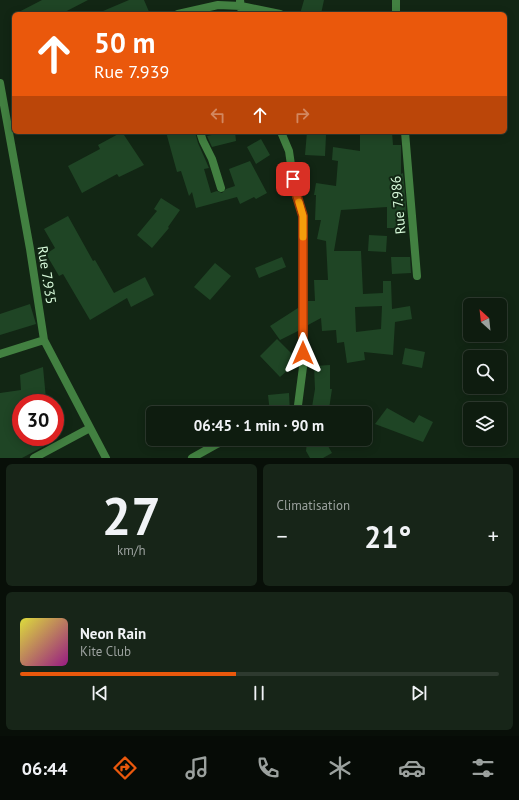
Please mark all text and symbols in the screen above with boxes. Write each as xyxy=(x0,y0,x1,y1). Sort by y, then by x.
text: 50 m xyxy=(94,24,155,61)
icon: ahead xyxy=(28,28,80,80)
text: Rue 7.939 xyxy=(94,60,169,83)
icon: left xyxy=(207,104,229,126)
icon: ahead xyxy=(249,104,271,126)
icon: right xyxy=(291,104,313,126)
pin xyxy=(276,162,310,196)
icon: arrive xyxy=(282,168,304,190)
street label: Rue 7.986 xyxy=(386,175,410,235)
street label: Rue 7.935 xyxy=(34,245,60,305)
north arrow xyxy=(463,298,507,342)
map controls xyxy=(463,298,507,446)
position arrow xyxy=(282,332,324,374)
button: search xyxy=(463,350,507,394)
speed limit sign: 30 xyxy=(12,394,64,446)
button: layers xyxy=(463,402,507,446)
text: 06:45 · 1 min · 90 m xyxy=(194,416,324,435)
text: 27 xyxy=(102,482,161,549)
text: Climatisation xyxy=(277,497,350,514)
text: 21° xyxy=(364,517,411,556)
text: − xyxy=(277,522,288,550)
text: + xyxy=(488,522,499,550)
text: km/h xyxy=(117,542,146,559)
text: Neon Rain xyxy=(80,624,146,643)
text: Kite Club xyxy=(80,643,131,660)
icon: previous xyxy=(89,682,111,704)
icon: pause xyxy=(248,682,270,704)
icon: next xyxy=(408,682,430,704)
icon: directions xyxy=(111,754,139,782)
icon: music xyxy=(183,754,211,782)
icon: phone xyxy=(254,754,282,782)
icon: climate xyxy=(326,754,354,782)
icon: car xyxy=(398,754,426,782)
icon: filters xyxy=(469,754,497,782)
text: 06:44 xyxy=(22,757,67,780)

